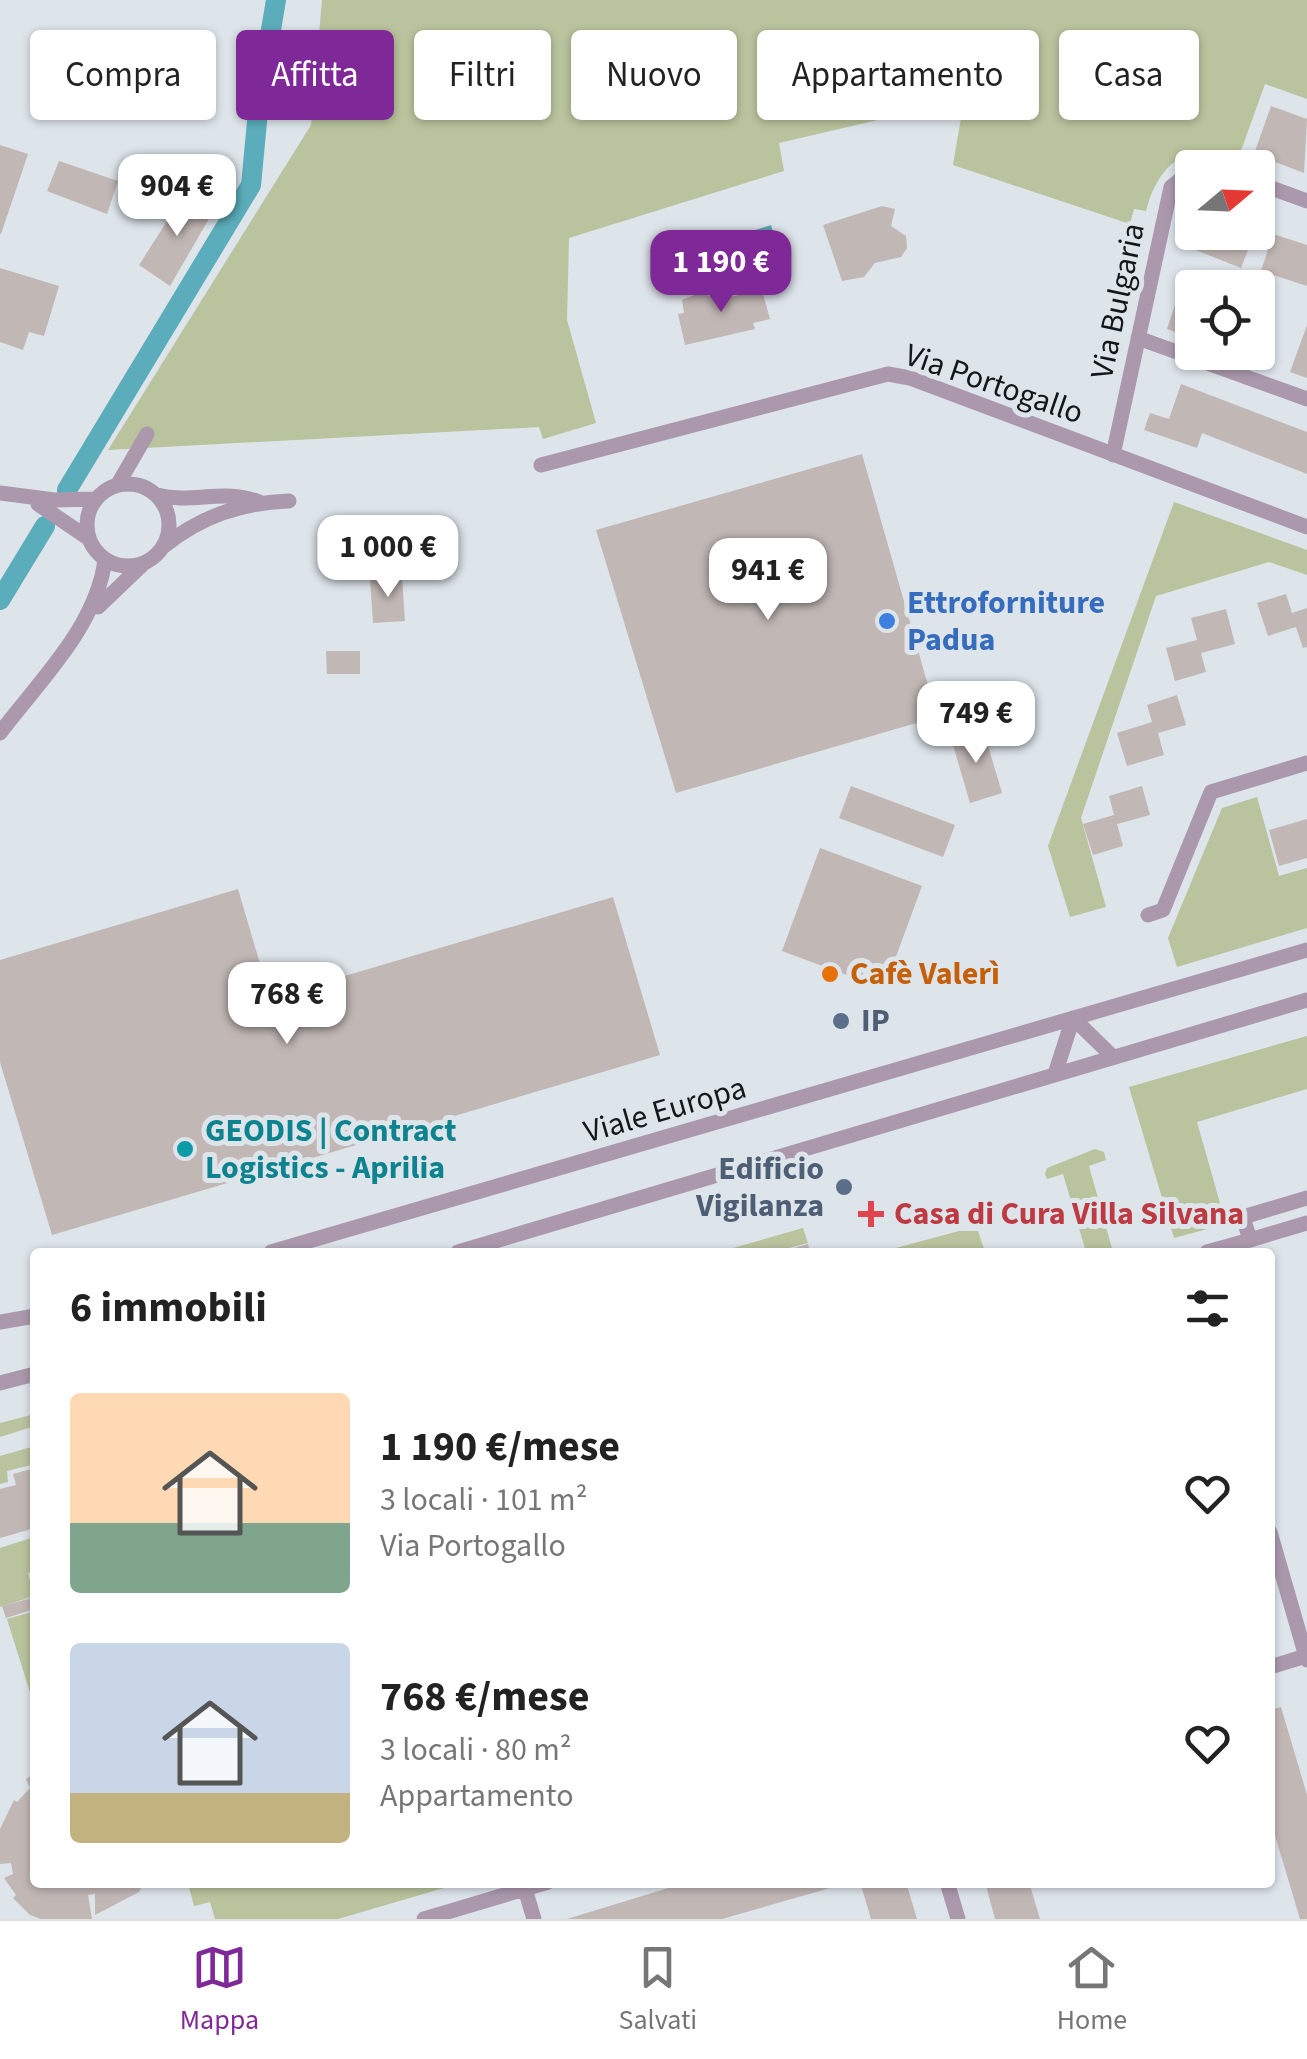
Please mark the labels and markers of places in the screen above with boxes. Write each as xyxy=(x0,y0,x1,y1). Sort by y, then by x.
pin: 904 € xyxy=(107,154,247,239)
pin: 1 190 € xyxy=(629,230,813,315)
pin: 1 000 € xyxy=(296,515,480,600)
pin: 941 € xyxy=(698,538,838,623)
place label: Ettroforniture Padua xyxy=(907,580,1105,663)
marker: Ettroforniture Padua xyxy=(876,610,898,632)
pin: 749 € xyxy=(906,681,1046,766)
place label: Cafè Valerì xyxy=(850,951,1000,997)
pin: 768 € xyxy=(217,962,357,1047)
marker: Cafè Valerì xyxy=(819,963,841,985)
place label: IP xyxy=(861,998,890,1044)
marker: IP xyxy=(830,1010,852,1032)
place label: GEODIS | Contract Logistics - Aprilia xyxy=(205,1108,457,1191)
marker: GEODIS | Contract Logistics - Aprilia xyxy=(174,1138,196,1160)
place label: Edificio Vigilanza xyxy=(695,1146,824,1229)
marker: Edificio Vigilanza xyxy=(833,1176,855,1198)
place label: Casa di Cura Villa Silvana xyxy=(894,1191,1244,1237)
marker: Casa di Cura Villa Silvana xyxy=(858,1201,884,1227)

